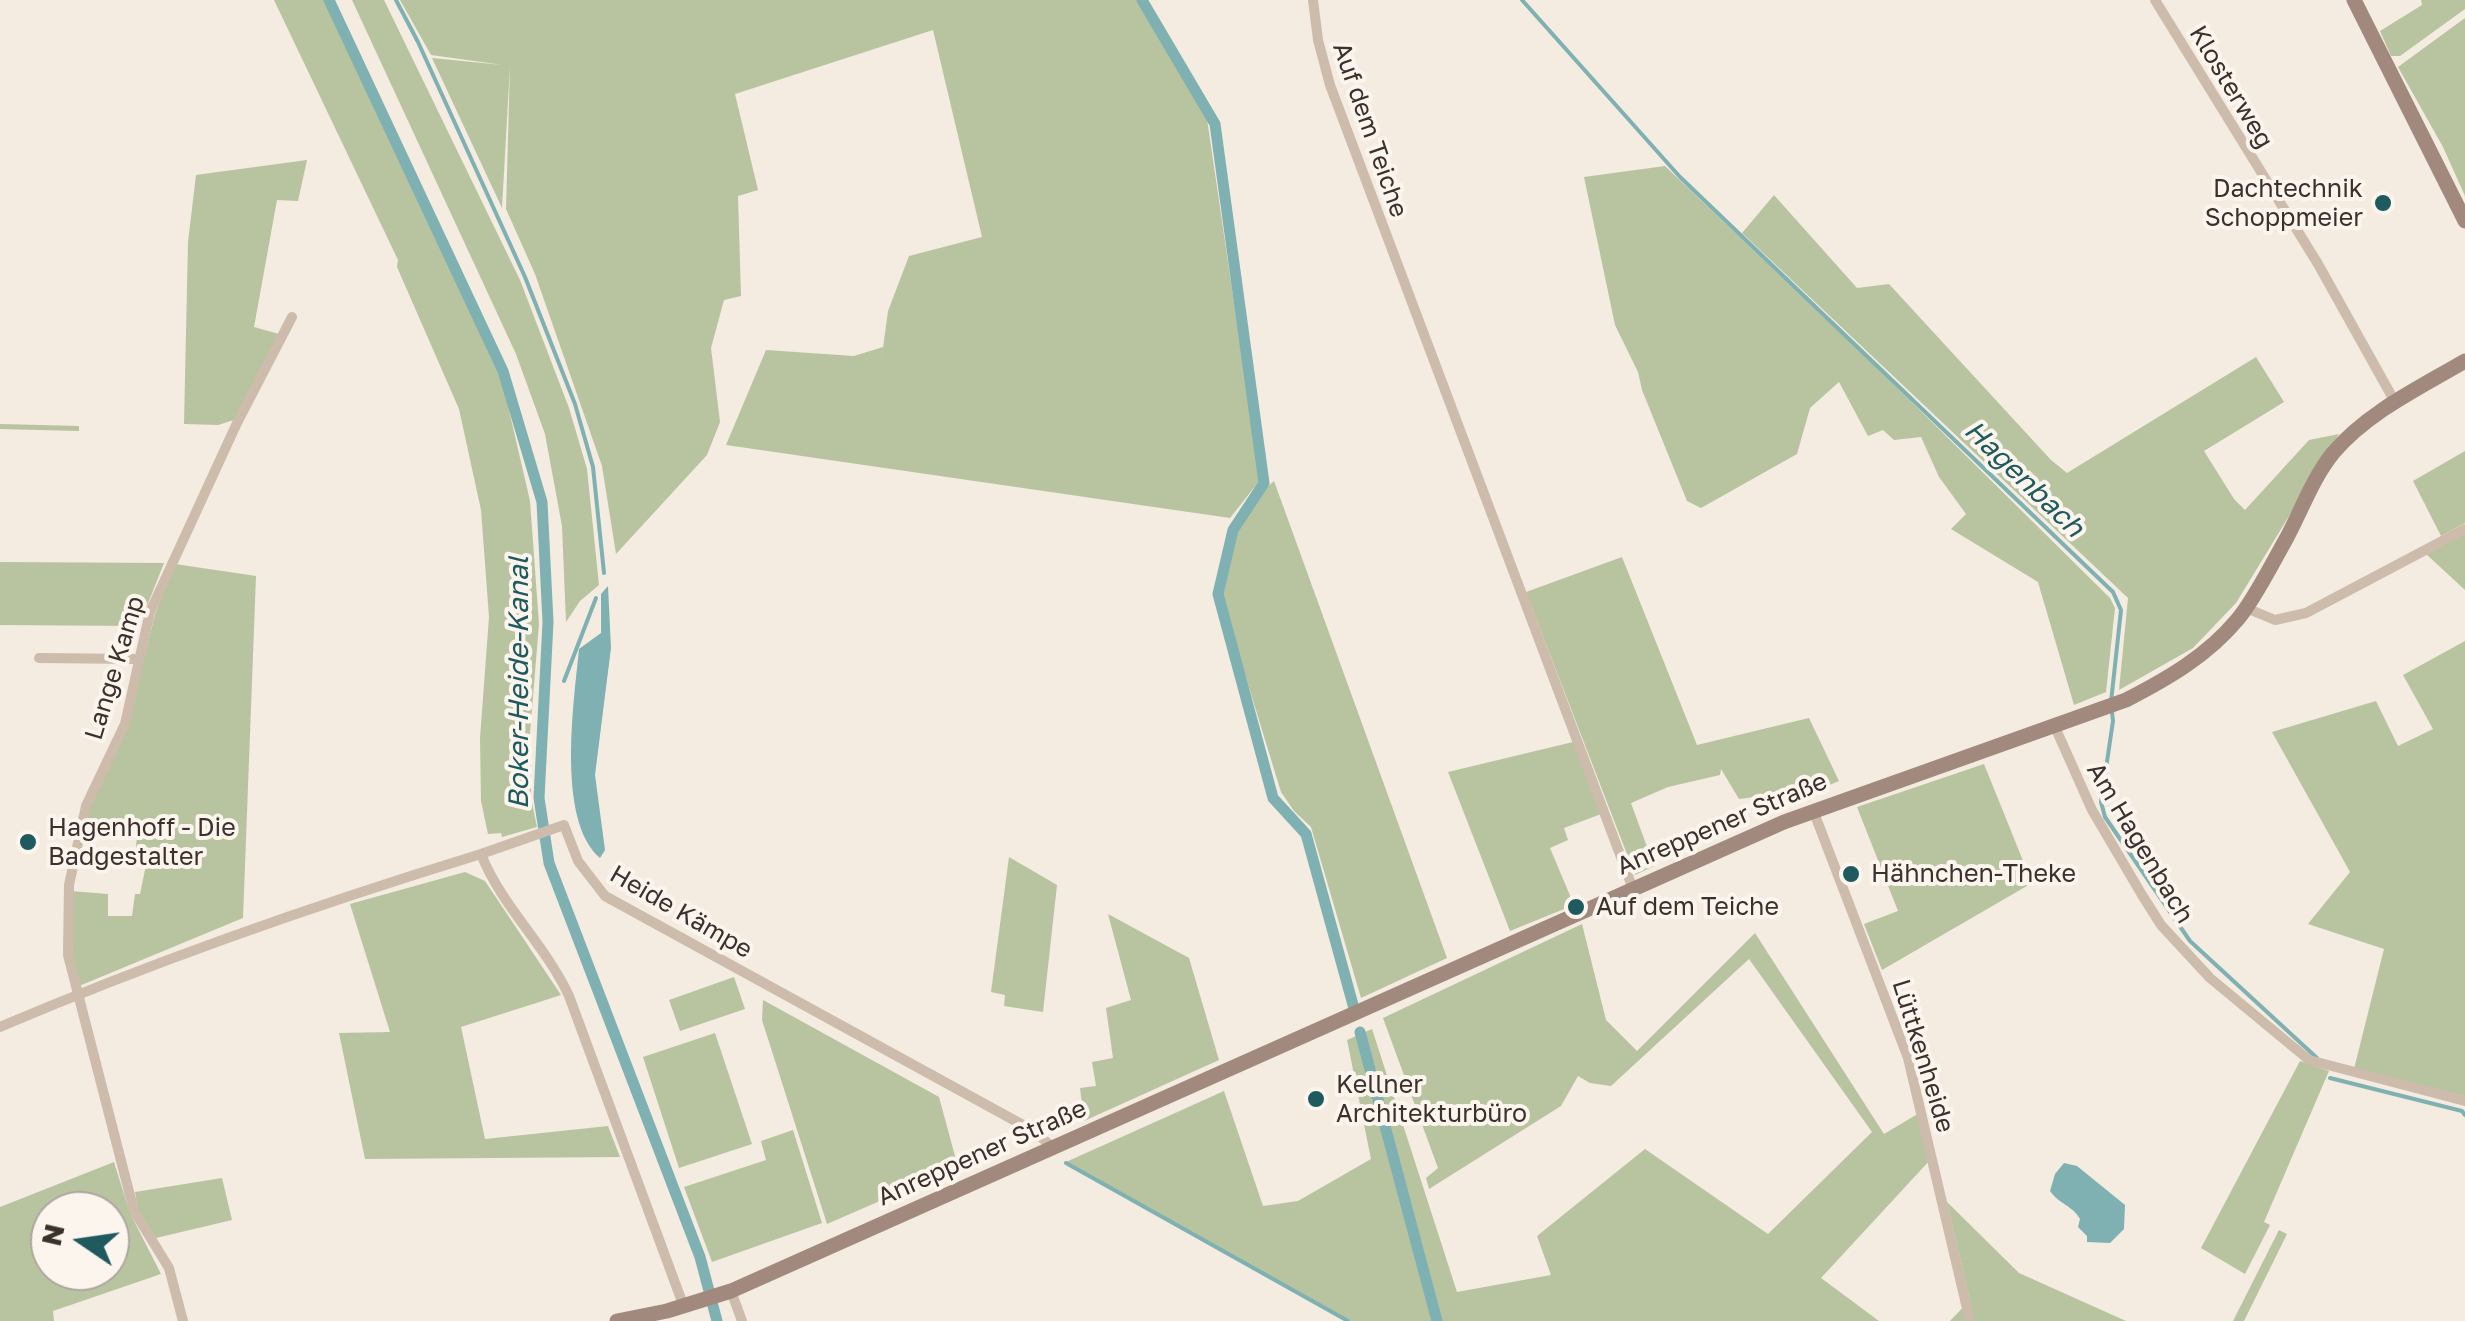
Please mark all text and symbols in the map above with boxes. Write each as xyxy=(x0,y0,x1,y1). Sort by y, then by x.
street label: Klosterweg xyxy=(2183,20,2279,154)
street label: Auf dem Teiche xyxy=(1326,39,1414,221)
place label: Dachtechnik Schoppmeier xyxy=(2205,174,2363,233)
marker: Dachtechnik Schoppmeier xyxy=(2372,192,2394,214)
water label: Hagenbach xyxy=(1957,414,2091,544)
water label: Boker-Heide-Kanal xyxy=(502,557,536,809)
street label: Lange Kamp xyxy=(79,592,151,744)
street label: Am Hagenbach xyxy=(2080,757,2200,929)
street label: Anreppener Straße xyxy=(1612,766,1832,882)
place label: Hagenhoff - Die Badgestalter xyxy=(48,813,236,872)
marker: Hagenhoff - Die Badgestalter xyxy=(17,831,39,853)
street label: Heide Kämpe xyxy=(604,859,758,965)
place label: Hähnchen-Theke xyxy=(1871,859,2076,889)
marker: Hähnchen-Theke xyxy=(1840,863,1862,885)
place label: Auf dem Teiche xyxy=(1596,892,1779,922)
marker: Auf dem Teiche xyxy=(1565,896,1587,918)
street label: Lüttkenheide xyxy=(1885,976,1961,1136)
place label: Kellner Architekturbüro xyxy=(1336,1070,1527,1129)
marker: Kellner Architekturbüro xyxy=(1305,1088,1327,1110)
street label: Anreppener Straße xyxy=(873,1093,1091,1213)
north arrow xyxy=(30,1191,130,1291)
text: N xyxy=(34,1221,71,1249)

